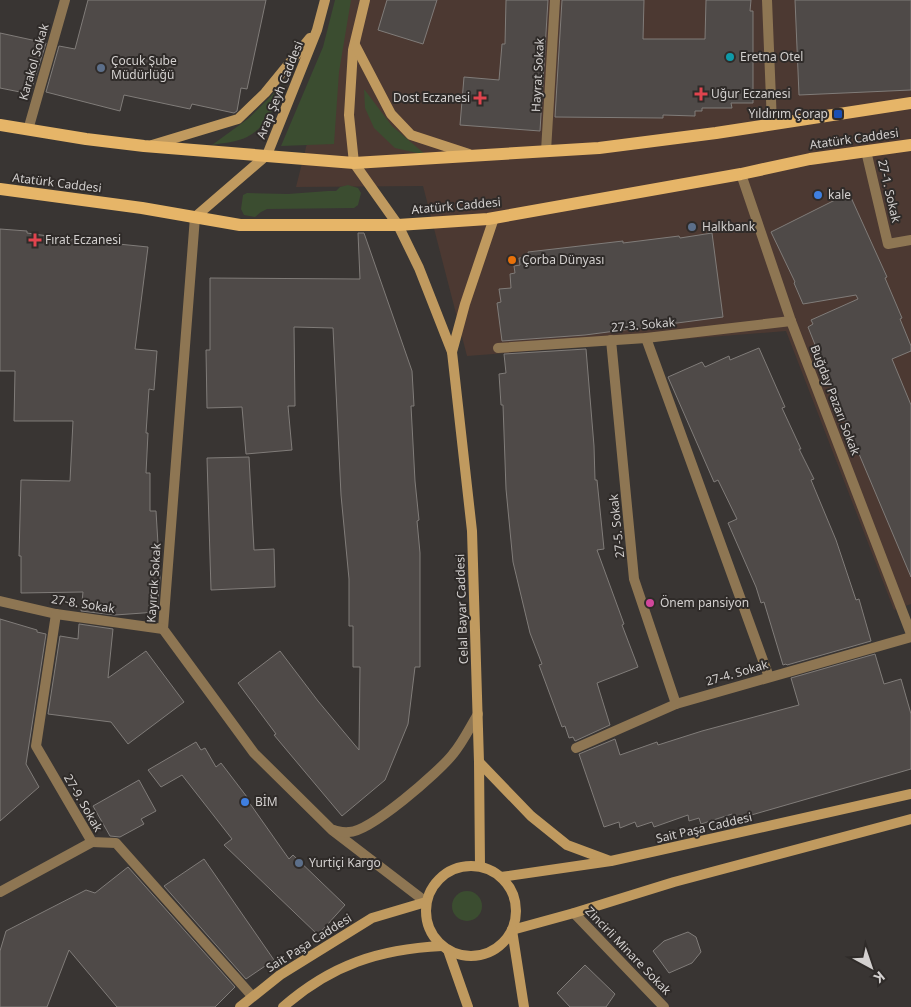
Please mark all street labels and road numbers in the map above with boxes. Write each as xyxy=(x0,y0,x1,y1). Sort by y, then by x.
street label: Karakol Sokak xyxy=(14,21,53,102)
street label: Hayrat Sokak xyxy=(527,37,548,112)
street label: Arap Şeyh Caddesi xyxy=(252,38,307,141)
street label: Atatürk Caddesi xyxy=(808,124,900,153)
street label: 27-1. Sokak xyxy=(874,158,905,225)
street label: Atatürk Caddesi xyxy=(12,169,103,196)
street label: Atatürk Caddesi xyxy=(411,193,501,218)
street label: 27-3. Sokak xyxy=(610,313,676,336)
street label: Buğday Pazarı Sokak xyxy=(807,342,865,458)
street label: 27-5. Sokak xyxy=(605,493,628,559)
street label: Kayırcık Sokak xyxy=(142,542,165,623)
street label: Celal Bayar Caddesi xyxy=(451,553,472,665)
street label: 27-8. Sokak xyxy=(50,590,117,617)
street label: 27-4. Sokak xyxy=(704,655,771,690)
street label: 27-9. Sokak xyxy=(60,771,107,835)
street label: Sait Paşa Caddesi xyxy=(654,808,754,847)
street label: Zincirli Minare Sokak xyxy=(582,903,675,999)
street label: Sait Paşa Caddesi xyxy=(263,909,355,976)

